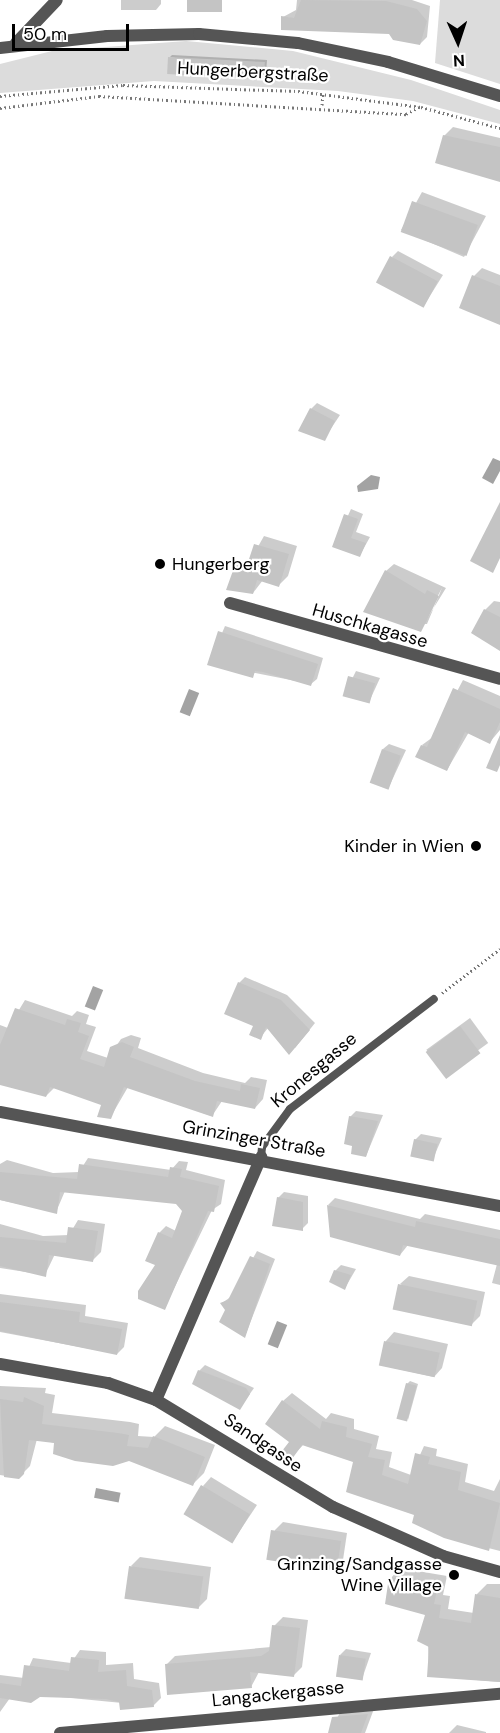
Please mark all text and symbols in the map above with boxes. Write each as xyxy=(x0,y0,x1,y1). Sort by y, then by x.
scale bar xyxy=(15,12,132,50)
north arrow xyxy=(428,12,488,72)
text: 50 m xyxy=(23,22,67,46)
text: N xyxy=(453,50,465,71)
street label: Hungerbergstraße xyxy=(177,57,329,87)
place label: Hungerberg xyxy=(172,553,269,575)
marker: Hungerberg xyxy=(153,557,167,571)
street label: Huschkagasse xyxy=(310,599,430,653)
place label: Kinder in Wien xyxy=(344,835,464,857)
marker: Kinder in Wien xyxy=(469,839,483,853)
street label: Kronesgasse xyxy=(267,1028,361,1112)
street label: Grinzinger Straße xyxy=(181,1116,327,1162)
street label: Sandgasse xyxy=(220,1409,306,1477)
place label: Grinzing/Sandgasse Wine Village xyxy=(277,1554,442,1596)
marker: Grinzing/Sandgasse Wine Village xyxy=(447,1568,461,1582)
street label: Langackergasse xyxy=(211,1676,345,1712)

